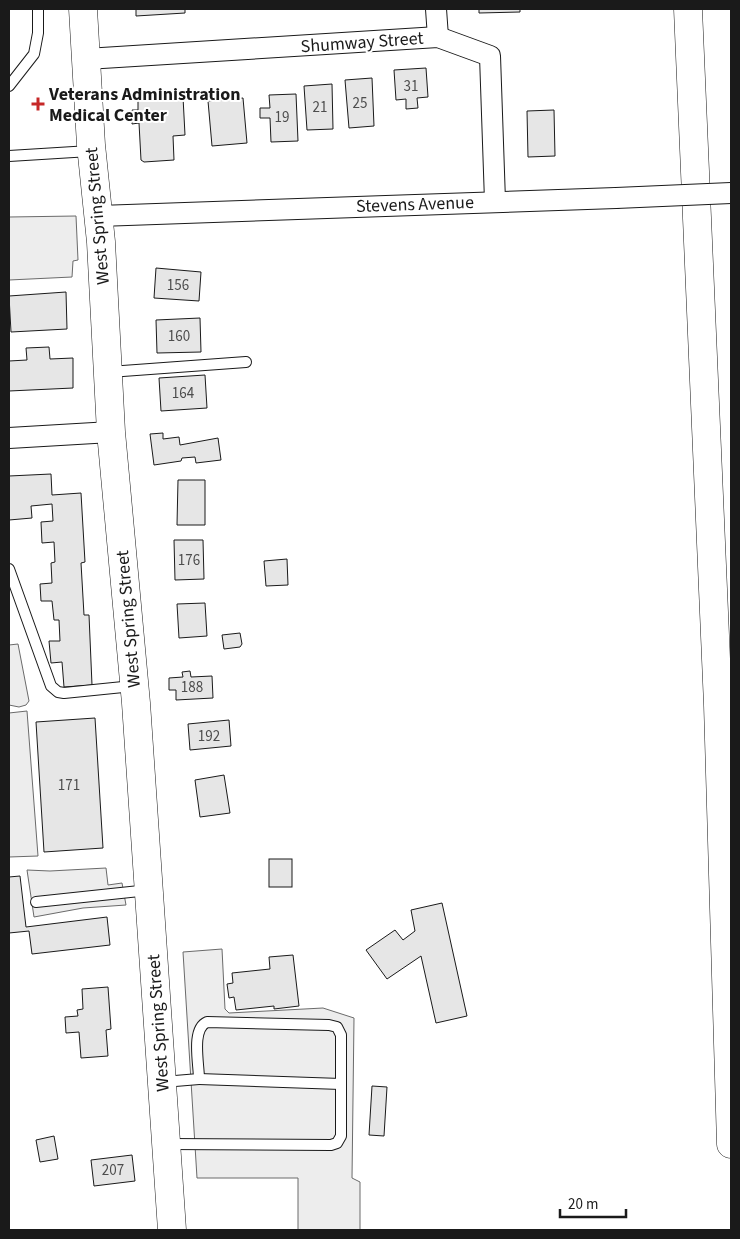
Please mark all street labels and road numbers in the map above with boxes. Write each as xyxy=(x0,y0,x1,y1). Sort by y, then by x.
street label: Shumway Street xyxy=(300,26,424,59)
street label: West Spring Street xyxy=(79,146,116,286)
street label: Stevens Avenue xyxy=(356,190,474,219)
street label: West Spring Street xyxy=(110,549,147,689)
street label: West Spring Street xyxy=(141,953,176,1093)

